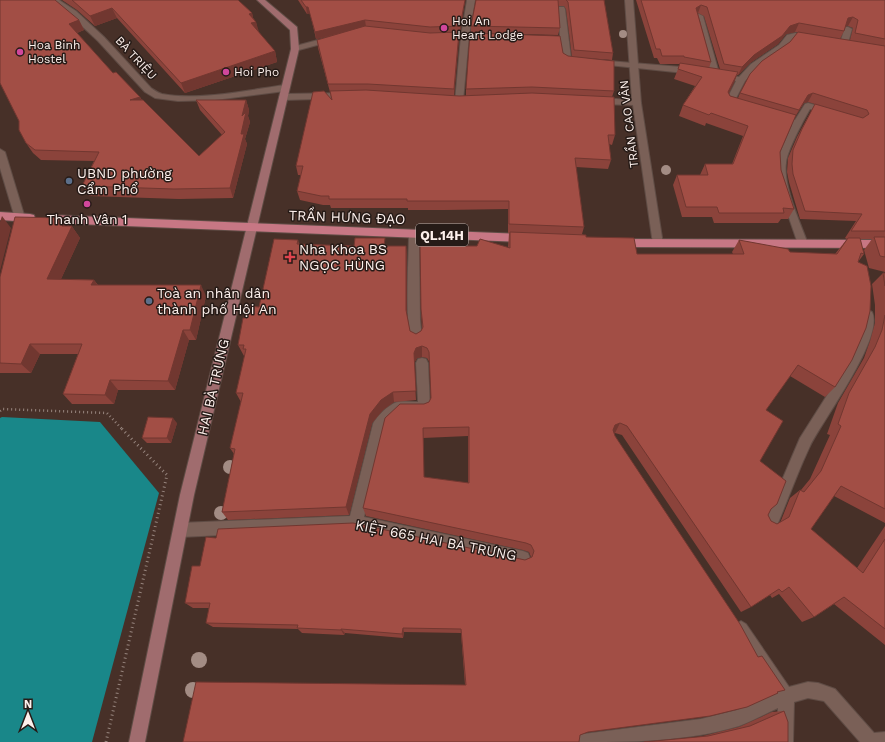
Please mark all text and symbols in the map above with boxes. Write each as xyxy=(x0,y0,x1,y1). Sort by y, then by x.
place label: Hoi An Heart Lodge xyxy=(452,14,523,42)
marker: Hoi An Heart Lodge xyxy=(439,23,449,33)
street label: BÀ TRIỆU xyxy=(113,34,159,82)
place label: Hoa Binh Hostel xyxy=(28,38,80,66)
marker: Hoa Binh Hostel xyxy=(15,47,25,57)
place label: Hoi Pho xyxy=(234,65,279,79)
marker: Hoi Pho xyxy=(221,67,231,77)
street label: TRẦN CAO VÂN xyxy=(616,79,641,169)
place label: UBND phường Cẩm Phổ xyxy=(77,165,172,197)
marker: UBND phường Cẩm Phổ xyxy=(64,176,74,186)
marker: Thanh Vân 1 xyxy=(82,199,92,209)
street label: TRẦN HƯNG ĐẠO xyxy=(288,206,406,227)
place label: Thanh Vân 1 xyxy=(46,211,128,227)
road number: QL.14H xyxy=(416,224,468,246)
place label: Nha Khoa BS NGỌC HÙNG xyxy=(299,241,387,273)
marker: Nha Khoa BS NGỌC HÙNG xyxy=(284,251,296,263)
place label: Toà an nhân dân thành phố Hội An xyxy=(157,285,277,317)
marker: Toà an nhân dân thành phố Hội An xyxy=(144,296,154,306)
street label: HAI BÀ TRƯNG xyxy=(194,337,232,437)
street label: KIỆT 665 HAI BÀ TRƯNG xyxy=(354,517,518,563)
north arrow xyxy=(8,694,48,734)
text: N xyxy=(24,698,32,711)

